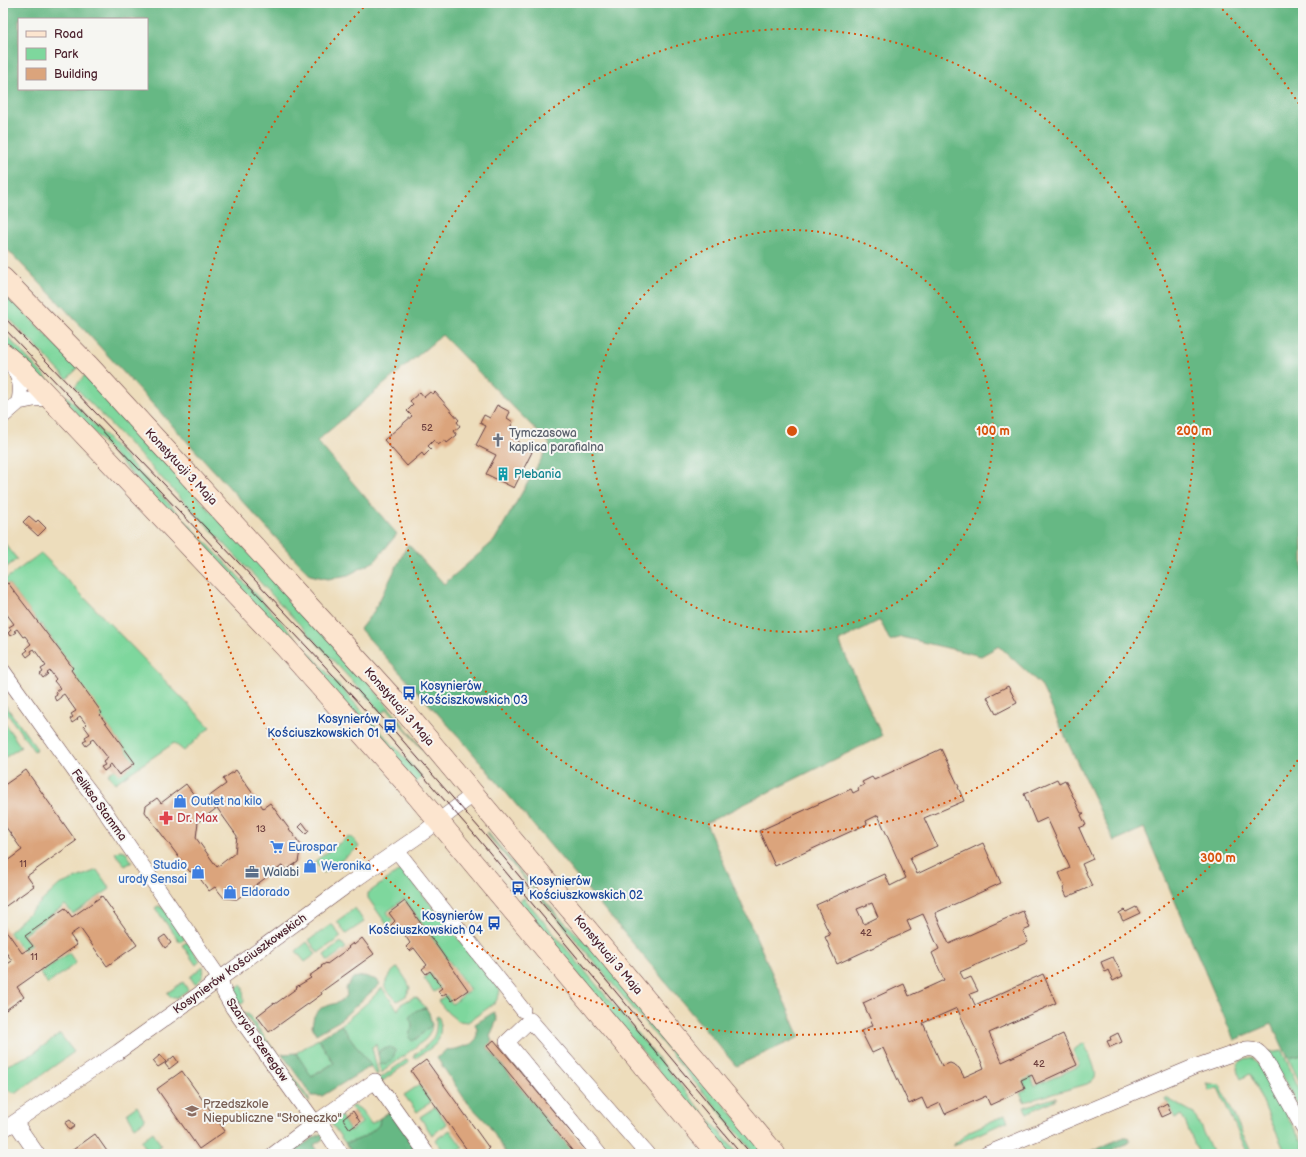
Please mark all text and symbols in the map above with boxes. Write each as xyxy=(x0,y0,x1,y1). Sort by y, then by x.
legend xyxy=(18,18,148,90)
text: Road xyxy=(54,27,83,42)
text: Park xyxy=(54,47,78,62)
text: Building xyxy=(54,67,98,82)
house number: 52 xyxy=(421,422,433,434)
centre of rings xyxy=(785,424,799,438)
text: 100 m xyxy=(976,424,1010,439)
text: 200 m xyxy=(1176,424,1212,439)
street label: Konstytucji 3 Maja xyxy=(142,426,220,509)
place label: Tymczasowa kaplica parafialna xyxy=(509,426,604,455)
church icon: Tymczasowa kaplica parafialna xyxy=(490,432,506,448)
building icon: Plebania xyxy=(495,466,511,482)
place label: Plebania xyxy=(514,467,561,482)
street label: Konstytucji 3 Maja xyxy=(361,665,437,750)
place label: Kosynierów Kościszkowskich 03 xyxy=(420,679,528,708)
bus stop icon: Kosynierów Kościszkowskich 03 xyxy=(401,685,417,701)
place label: Kosynierów Kościuszkowskich 01 xyxy=(267,712,379,741)
bus stop icon: Kosynierów Kościuszkowskich 01 xyxy=(382,718,398,734)
street label: Feliksa Stamma xyxy=(68,766,130,844)
shop icon: Outlet na kilo xyxy=(172,793,188,809)
place label: Outlet na kilo xyxy=(191,794,262,809)
pharmacy icon: Dr. Max xyxy=(158,810,174,826)
place label: Dr. Max xyxy=(177,811,218,826)
house number: 13 xyxy=(256,823,266,835)
supermarket icon: Eurospar xyxy=(269,839,285,855)
place label: Eurospar xyxy=(288,840,338,855)
text: 300 m xyxy=(1200,851,1236,866)
house number: 11 xyxy=(19,858,27,870)
place label: Studio urody Sensai xyxy=(118,858,187,887)
shop icon: Weronika xyxy=(302,858,318,874)
place label: Weronika xyxy=(321,859,372,874)
shop icon: Studio urody Sensai xyxy=(190,864,206,880)
office icon: Walabi xyxy=(244,864,260,880)
place label: Walabi xyxy=(263,865,299,880)
place label: Kosynierów Kościuszkowskich 02 xyxy=(529,874,643,903)
bus stop icon: Kosynierów Kościuszkowskich 02 xyxy=(510,880,526,896)
shop icon: Eldorado xyxy=(222,884,238,900)
place label: Eldorado xyxy=(241,885,290,900)
place label: Kosynierów Kościuszkowskich 04 xyxy=(369,909,484,938)
street label: Kosynierów Kościuszkowskich xyxy=(170,910,310,1018)
street label: Konstytucji 3 Maja xyxy=(570,912,646,998)
bus stop icon: Kosynierów Kościuszkowskich 04 xyxy=(486,915,502,931)
house number: 42 xyxy=(860,927,872,939)
house number: 11 xyxy=(30,951,38,963)
street label: Szarych Szeregów xyxy=(223,995,291,1085)
house number: 42 xyxy=(1033,1058,1045,1070)
place label: Przedszkole Niepubliczne "Słoneczko" xyxy=(203,1097,342,1126)
school or university icon: Przedszkole Niepubliczne "Słoneczko" xyxy=(184,1103,200,1119)

